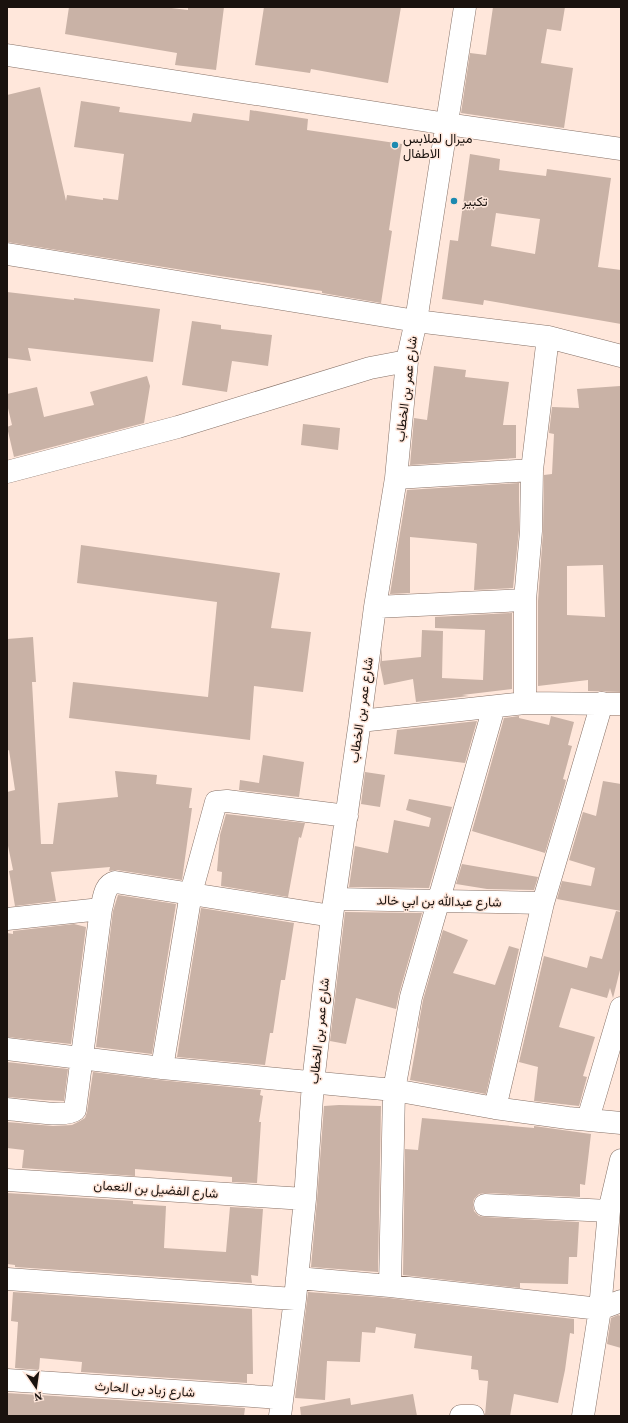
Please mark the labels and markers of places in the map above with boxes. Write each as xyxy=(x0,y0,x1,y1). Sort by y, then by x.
place label: ميرال لملابس الاطفال xyxy=(403,130,473,162)
marker: ميرال لملابس الاطفال xyxy=(390,140,400,150)
place label: تكبير xyxy=(461,193,488,210)
marker: تكبير xyxy=(449,196,459,206)

